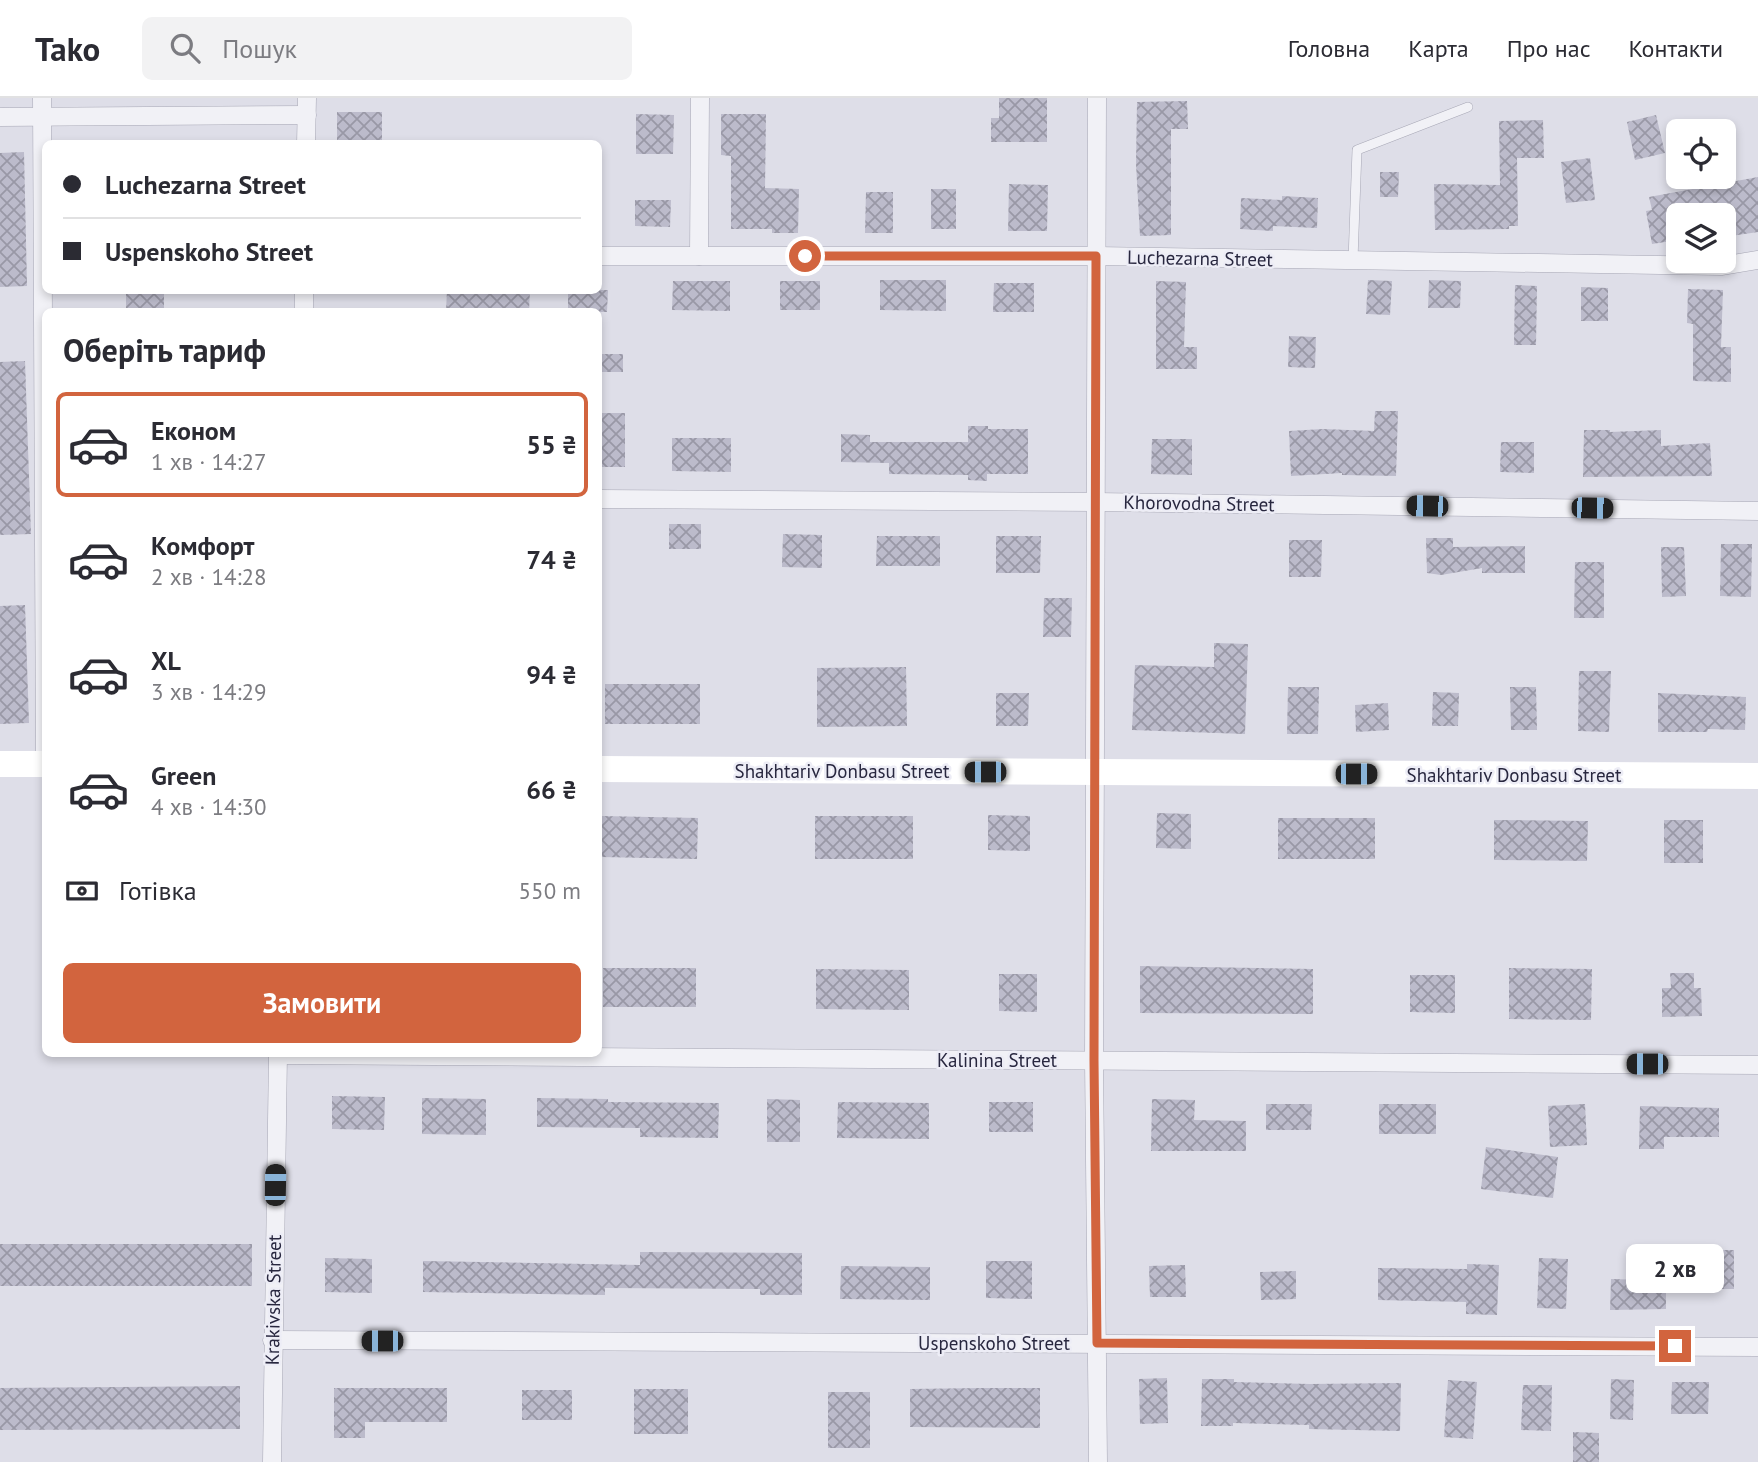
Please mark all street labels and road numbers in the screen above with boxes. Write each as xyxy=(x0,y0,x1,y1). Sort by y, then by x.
street label: Luchezarna Street xyxy=(1127,245,1274,271)
street label: Khorovodna Street xyxy=(1123,490,1275,516)
street label: Shakhtariv Donbasu Street xyxy=(735,759,950,783)
street label: Shakhtariv Donbasu Street xyxy=(1407,763,1622,787)
street label: Kalinina Street xyxy=(937,1048,1058,1072)
street label: Krakivska Street xyxy=(260,1234,286,1365)
street label: Uspenskoho Street xyxy=(918,1331,1071,1355)

